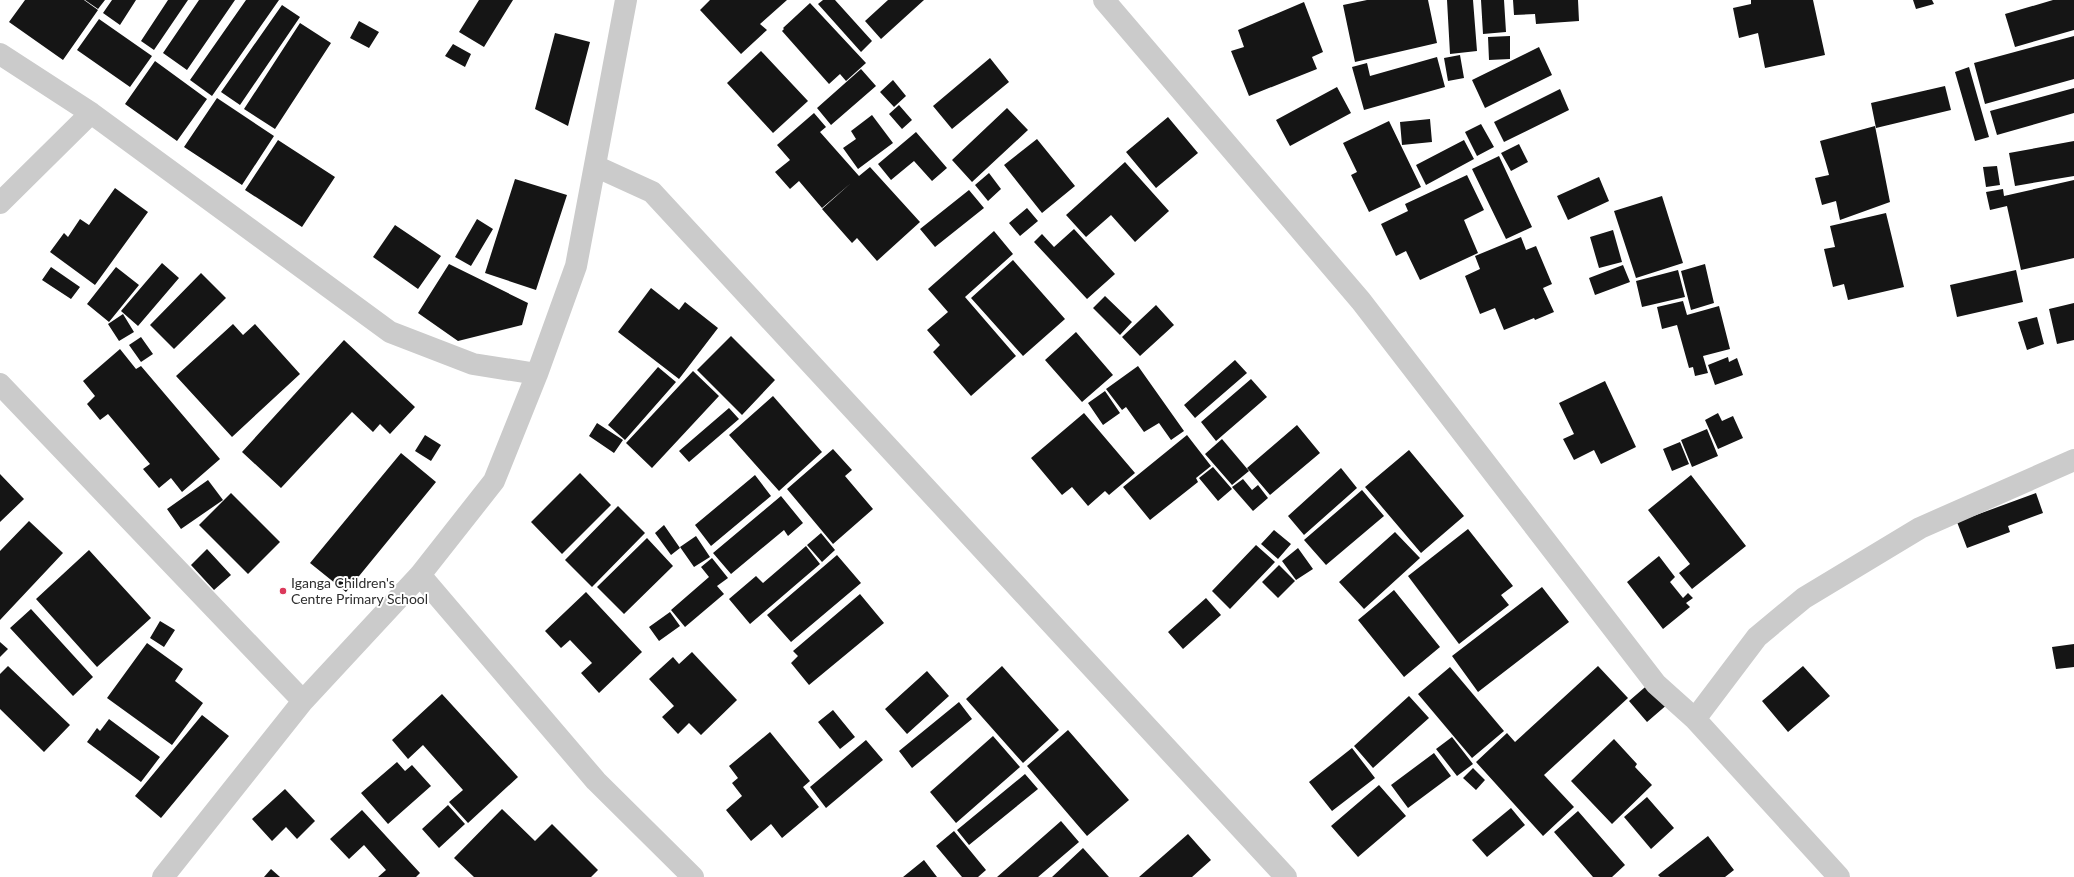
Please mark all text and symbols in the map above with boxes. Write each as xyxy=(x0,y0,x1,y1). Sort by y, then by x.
place label: Iganga Children's Centre Primary School xyxy=(291,574,428,607)
marker: Iganga Children's Centre Primary School xyxy=(278,586,288,596)

